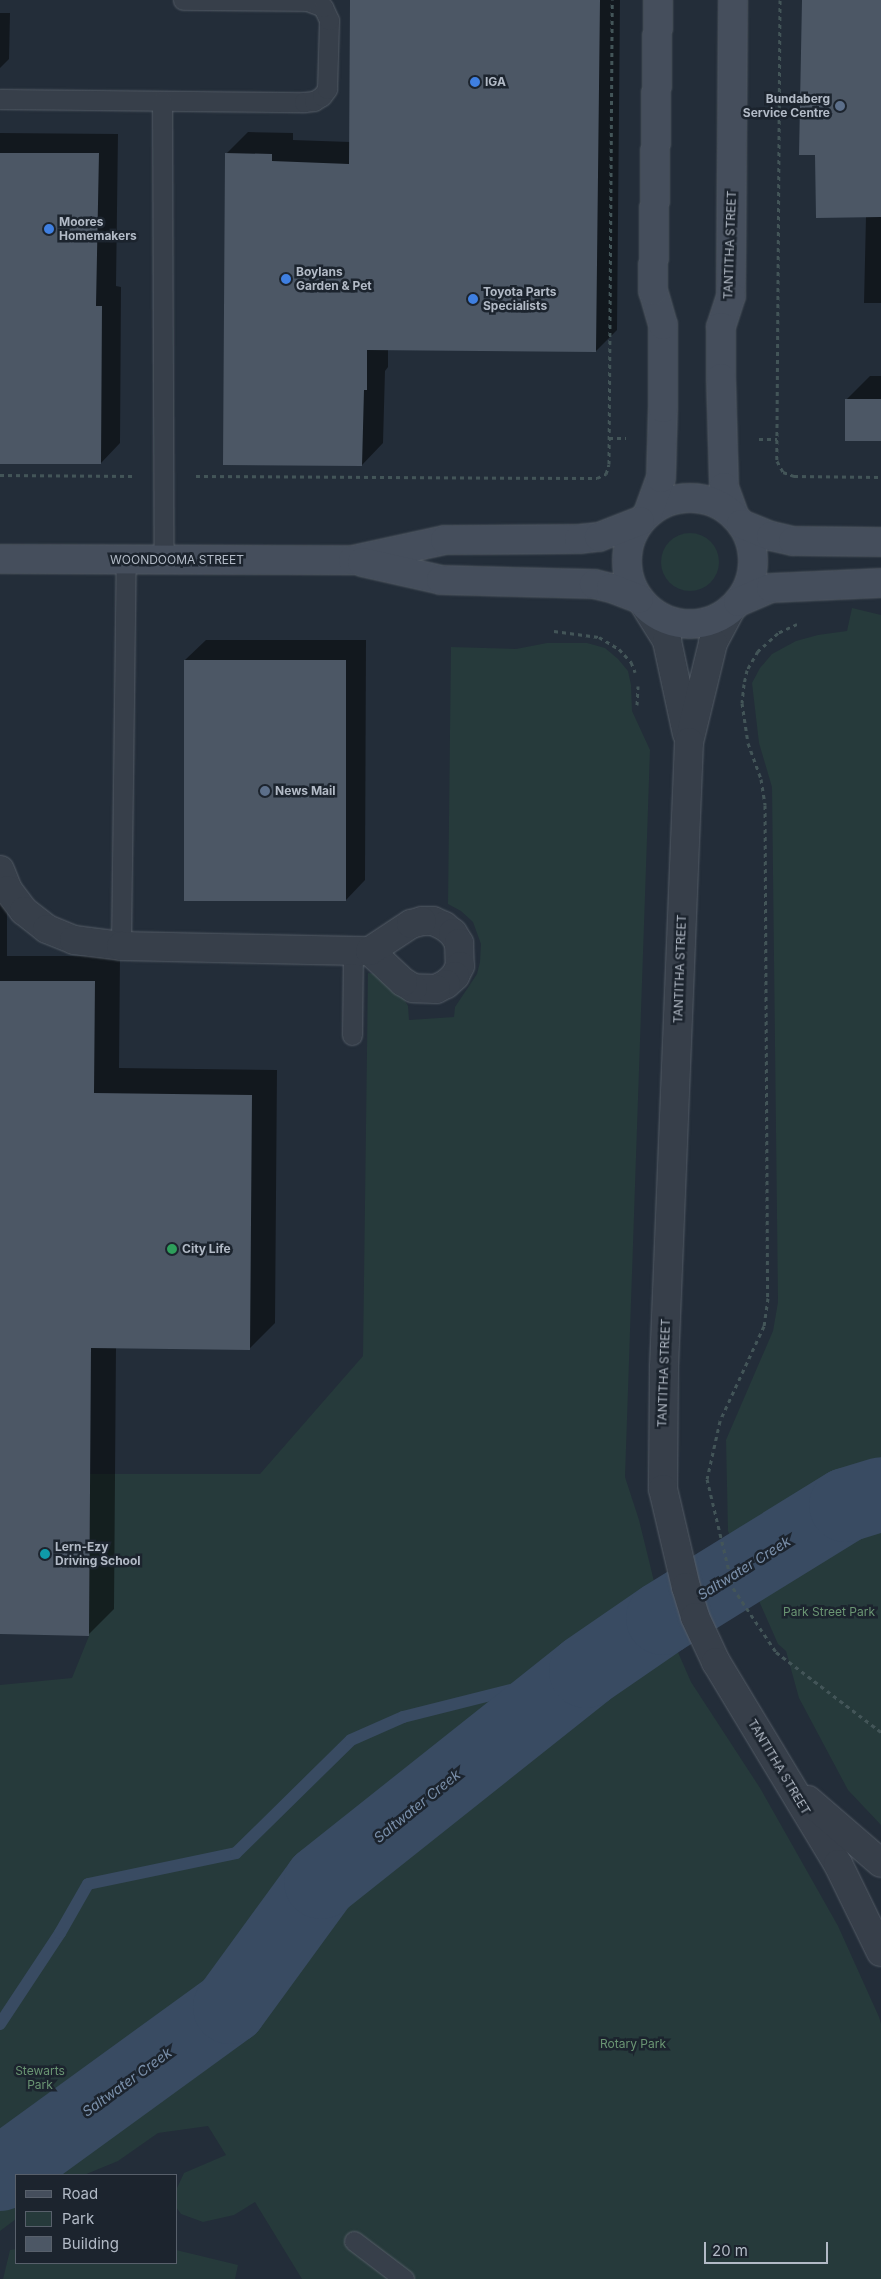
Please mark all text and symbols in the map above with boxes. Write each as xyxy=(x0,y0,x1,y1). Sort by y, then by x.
place label: IGA xyxy=(485,75,506,89)
marker: IGA xyxy=(469,76,481,88)
place label: Bundaberg Service Centre xyxy=(743,92,830,120)
marker: Bundaberg Service Centre xyxy=(834,100,846,112)
street label: TANTITHA STREET xyxy=(721,190,739,300)
place label: Moores Homemakers xyxy=(59,215,137,243)
marker: Moores Homemakers xyxy=(43,223,55,235)
place label: Boylans Garden & Pet xyxy=(296,265,372,293)
marker: Boylans Garden & Pet xyxy=(280,273,292,285)
place label: Toyota Parts Specialists xyxy=(483,285,557,313)
marker: Toyota Parts Specialists xyxy=(467,293,479,305)
street label: WOONDOOMA STREET xyxy=(110,553,244,567)
place label: News Mail xyxy=(275,784,336,798)
marker: News Mail xyxy=(259,785,271,797)
street label: TANTITHA STREET xyxy=(671,914,689,1024)
place label: City Life xyxy=(182,1242,231,1256)
marker: City Life xyxy=(166,1243,178,1255)
street label: TANTITHA STREET xyxy=(655,1318,673,1428)
water label: Saltwater Creek xyxy=(694,1533,794,1603)
place label: Lern-Ezy Driving School xyxy=(55,1540,141,1568)
marker: Lern-Ezy Driving School xyxy=(39,1548,51,1560)
park label: Park Street Park xyxy=(783,1605,875,1619)
street label: TANTITHA STREET xyxy=(745,1717,813,1817)
water label: Saltwater Creek xyxy=(370,1766,464,1846)
park label: Rotary Park xyxy=(600,2037,666,2051)
water label: Saltwater Creek xyxy=(79,2044,175,2120)
park label: Stewarts Park xyxy=(15,2064,65,2092)
legend xyxy=(15,2174,178,2264)
text: Road xyxy=(62,2184,98,2203)
text: Park xyxy=(62,2209,94,2228)
scale bar xyxy=(706,2232,830,2264)
text: Building xyxy=(62,2234,119,2253)
text: 20 m xyxy=(712,2241,748,2260)

